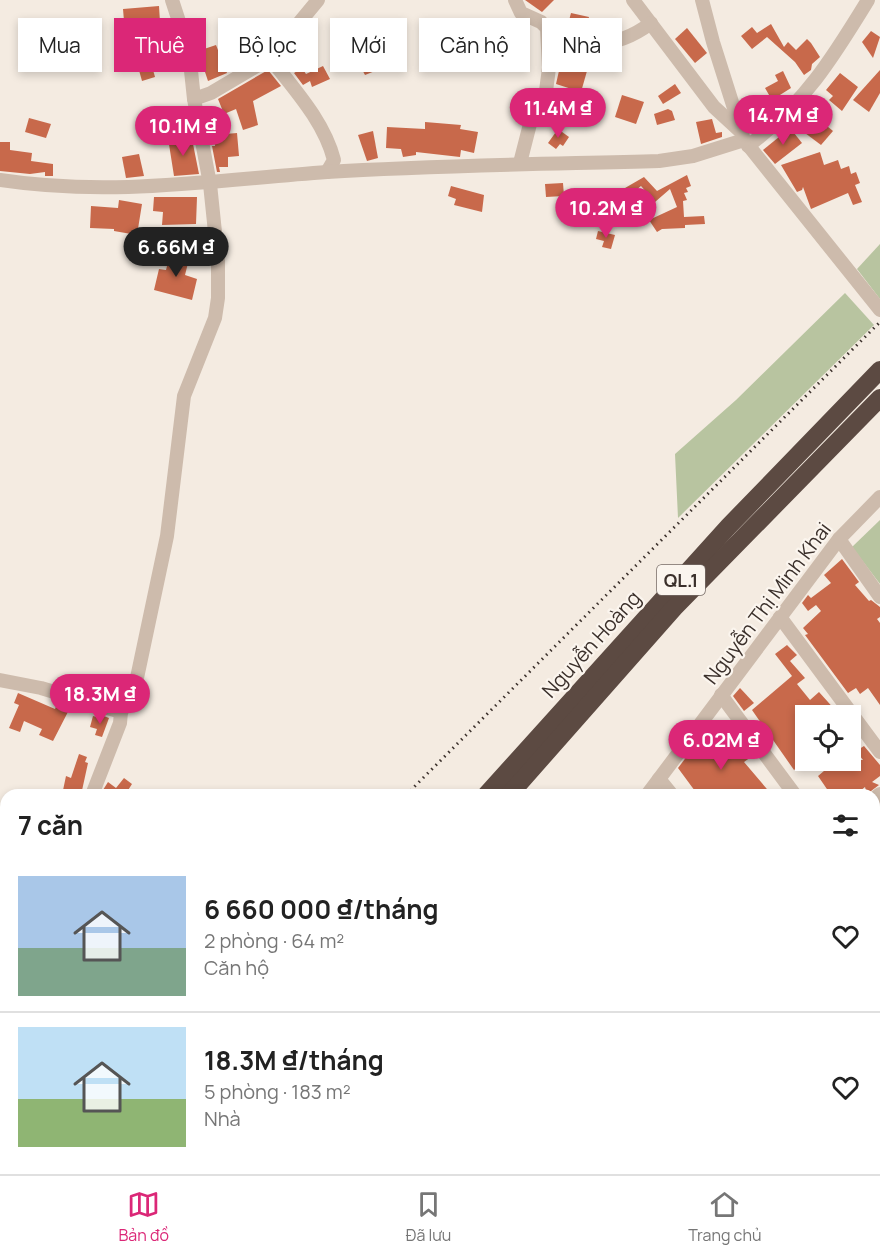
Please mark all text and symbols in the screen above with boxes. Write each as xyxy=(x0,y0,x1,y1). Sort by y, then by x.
chip: Mua xyxy=(18,18,102,72)
chip: Thuê xyxy=(114,18,206,72)
chip: Bộ lọc xyxy=(218,18,318,72)
chip: Mới xyxy=(330,18,407,72)
chip: Căn hộ xyxy=(419,18,530,72)
chip: Nhà xyxy=(542,18,622,72)
pin: 11.4M ₫ xyxy=(503,88,613,139)
text: 11.4M ₫ xyxy=(524,94,592,121)
pin: 14.7M ₫ xyxy=(728,95,838,146)
text: 14.7M ₫ xyxy=(748,101,818,128)
pin: 10.1M ₫ xyxy=(128,106,238,157)
text: 10.1M ₫ xyxy=(149,112,217,139)
pin: 10.2M ₫ xyxy=(551,188,661,239)
text: 10.2M ₫ xyxy=(569,194,643,221)
pin: 6.66M ₫ xyxy=(121,227,231,278)
text: 6.66M ₫ xyxy=(138,233,214,260)
street label: Nguyễn Thị Minh Khai xyxy=(697,517,837,689)
road number: QL.1 xyxy=(657,565,705,595)
street label: Nguyễn Hoàng xyxy=(536,585,646,703)
pin: 18.3M ₫ xyxy=(45,674,155,725)
text: 18.3M ₫ xyxy=(64,680,136,707)
map controls xyxy=(795,705,861,771)
button: locate xyxy=(795,705,861,771)
pin: 6.02M ₫ xyxy=(666,720,776,771)
text: 6.02M ₫ xyxy=(682,726,760,753)
text: 7 căn xyxy=(18,807,83,843)
icon: filters xyxy=(829,809,862,842)
text: 6 660 000 ₫/tháng xyxy=(204,891,439,927)
icon: home xyxy=(66,900,138,972)
icon: heart xyxy=(829,920,862,953)
text: 2 phòng · 64 m² xyxy=(204,927,344,954)
text: Căn hộ xyxy=(204,954,269,981)
text: 18.3M ₫/tháng xyxy=(204,1042,384,1078)
icon: home xyxy=(66,1051,138,1123)
icon: heart xyxy=(829,1071,862,1104)
text: 5 phòng · 183 m² xyxy=(204,1078,351,1105)
text: Nhà xyxy=(204,1105,241,1132)
tab: Bản đồ xyxy=(119,1188,169,1246)
tab: Đã lưu xyxy=(406,1188,451,1246)
tab: Trang chủ xyxy=(688,1188,761,1246)

